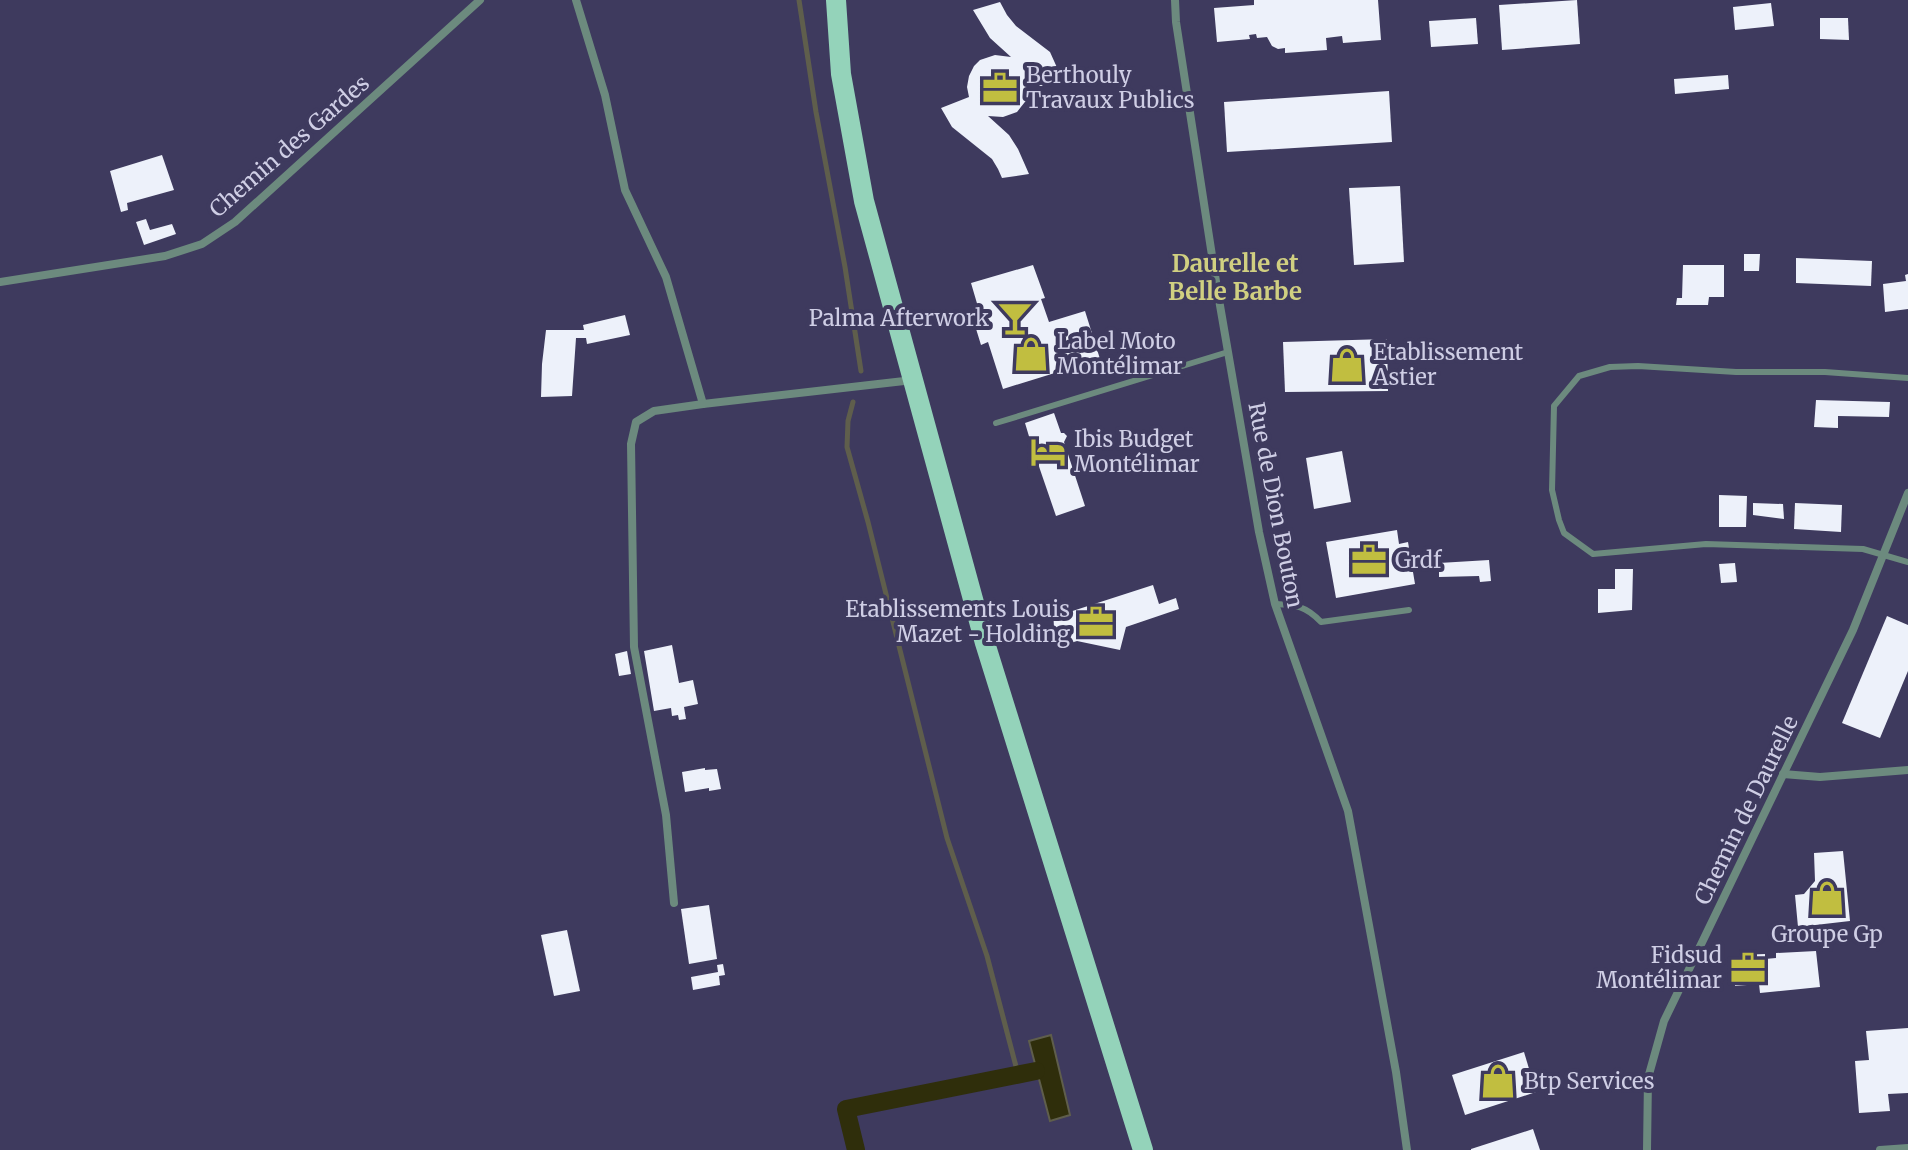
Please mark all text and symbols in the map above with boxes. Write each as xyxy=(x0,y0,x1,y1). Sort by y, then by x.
place label: Berthouly Travaux Publics xyxy=(1026,61,1195,114)
street label: Chemin des Gardes xyxy=(203,69,375,223)
office icon: Berthouly Travaux Publics xyxy=(981,69,1019,107)
district label: Daurelle et Belle Barbe xyxy=(1168,248,1302,307)
bar icon: Palma Afterwork xyxy=(996,299,1034,337)
place label: Palma Afterwork xyxy=(809,304,989,332)
place label: Label Moto Montélimar xyxy=(1057,327,1183,380)
shop icon: Label Moto Montélimar xyxy=(1012,335,1050,373)
place label: Etablissement Astier xyxy=(1372,338,1524,391)
shop icon: Etablissement Astier xyxy=(1328,346,1366,384)
street label: Rue de Dion Bouton xyxy=(1242,400,1310,611)
place label: Ibis Budget Montélimar xyxy=(1074,425,1200,478)
hotel icon: Ibis Budget Montélimar xyxy=(1029,433,1067,471)
office icon: Grdf xyxy=(1350,541,1388,579)
place label: Grdf xyxy=(1395,546,1443,574)
place label: Etablissements Louis Mazet - Holding xyxy=(845,595,1070,648)
office icon: Etablissements Louis Mazet - Holding xyxy=(1077,603,1115,641)
street label: Chemin de Daurelle xyxy=(1688,711,1804,909)
shop icon: Groupe Gp xyxy=(1808,879,1846,917)
place label: Groupe Gp xyxy=(1771,920,1883,948)
place label: Fidsud Montélimar xyxy=(1596,941,1722,994)
office icon: Fidsud Montélimar xyxy=(1729,949,1767,987)
shop icon: Btp Services xyxy=(1479,1062,1517,1100)
place label: Btp Services xyxy=(1524,1067,1655,1095)

